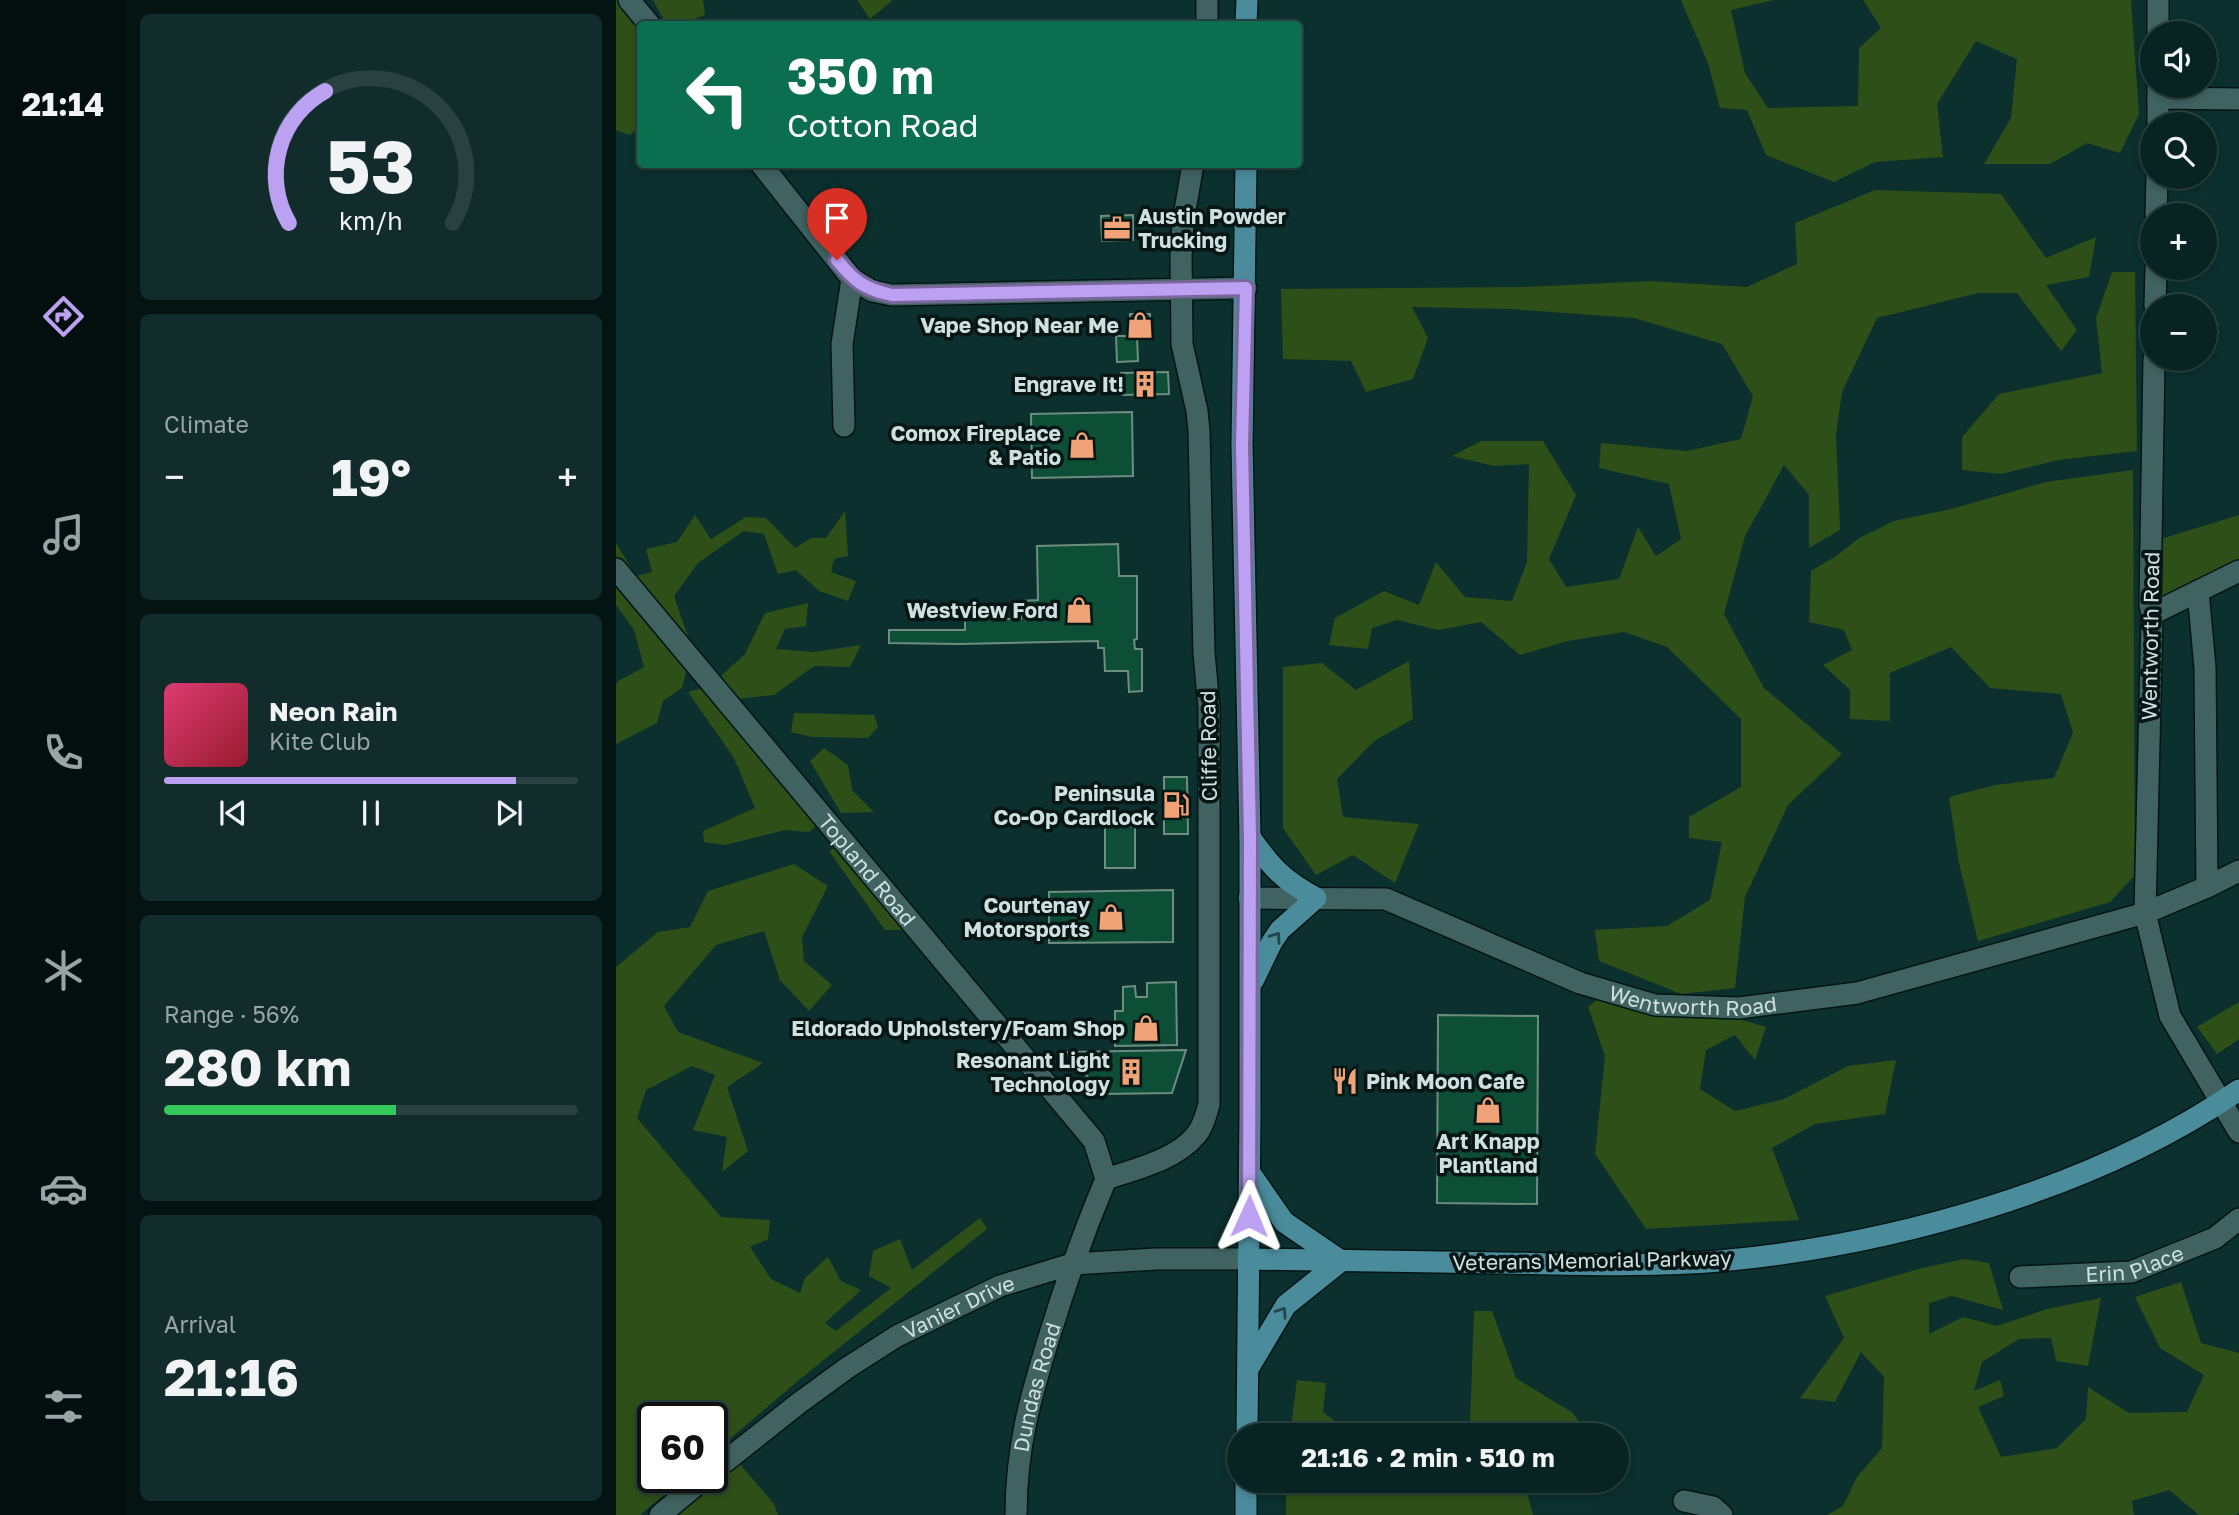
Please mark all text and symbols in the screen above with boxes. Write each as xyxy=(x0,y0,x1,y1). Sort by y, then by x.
map controls xyxy=(2140,21,2217,371)
button: sound xyxy=(2140,21,2217,98)
text: 350 m xyxy=(787,46,934,105)
icon: left xyxy=(672,49,763,140)
text: 21:14 xyxy=(22,85,104,123)
text: Cotton Road xyxy=(787,106,979,144)
button: search xyxy=(2140,112,2217,189)
text: 53 xyxy=(327,122,415,209)
pin xyxy=(807,188,867,260)
icon: arrive xyxy=(818,199,856,237)
place label: Austin Powder Trucking xyxy=(1138,203,1286,253)
button: + xyxy=(2140,203,2217,280)
text: km/h xyxy=(339,205,403,236)
office icon: Austin Powder Trucking xyxy=(1102,213,1132,243)
icon: directions xyxy=(39,292,88,341)
button: − xyxy=(2140,294,2217,371)
shop icon: Vape Shop Near Me xyxy=(1125,310,1155,340)
place label: Vape Shop Near Me xyxy=(920,312,1119,338)
building icon: Engrave It! xyxy=(1130,369,1160,399)
place label: Engrave It! xyxy=(1013,371,1124,397)
text: Climate xyxy=(164,410,249,438)
place label: Comox Fireplace & Patio xyxy=(890,420,1061,470)
shop icon: Comox Fireplace & Patio xyxy=(1067,430,1097,460)
text: 19° xyxy=(331,445,411,507)
text: − xyxy=(164,454,185,499)
text: + xyxy=(557,454,578,499)
icon: music xyxy=(39,510,88,559)
street label: Wentworth Road xyxy=(2136,551,2164,721)
shop icon: Westview Ford xyxy=(1064,595,1094,625)
place label: Westview Ford xyxy=(906,597,1058,623)
street label: Cliffe Road xyxy=(1194,690,1222,802)
text: Neon Rain xyxy=(269,696,398,727)
text: Kite Club xyxy=(269,727,370,755)
icon: phone xyxy=(39,728,88,777)
place label: Peninsula Co-Op Cardlock xyxy=(994,780,1155,830)
fuel station icon: Peninsula Co-Op Cardlock xyxy=(1161,790,1191,820)
icon: previous xyxy=(214,794,252,832)
icon: pause xyxy=(352,794,390,832)
icon: next xyxy=(490,794,528,832)
street label: Topland Road xyxy=(813,809,922,931)
place label: Courtenay Motorsports xyxy=(964,892,1090,942)
shop icon: Courtenay Motorsports xyxy=(1096,902,1126,932)
one-way arrow xyxy=(1268,932,1280,945)
icon: climate xyxy=(39,946,88,995)
street label: Wentworth Road xyxy=(1606,979,1778,1021)
text: Range · 56% xyxy=(164,1000,299,1028)
shop icon: Eldorado Upholstery/Foam Shop xyxy=(1131,1013,1161,1043)
place label: Eldorado Upholstery/Foam Shop xyxy=(791,1015,1125,1041)
text: 280 km xyxy=(164,1035,351,1097)
place label: Resonant Light Technology xyxy=(956,1047,1110,1097)
building icon: Resonant Light Technology xyxy=(1116,1057,1146,1087)
restaurant icon: Pink Moon Cafe xyxy=(1330,1066,1360,1096)
place label: Pink Moon Cafe xyxy=(1366,1068,1525,1094)
shop icon: Art Knapp Plantland xyxy=(1473,1095,1503,1125)
place label: Art Knapp Plantland xyxy=(1436,1128,1540,1178)
icon: car xyxy=(39,1164,88,1213)
position arrow xyxy=(1212,1179,1286,1253)
street label: Erin Place xyxy=(2085,1239,2187,1287)
street label: Veterans Memorial Parkway xyxy=(1452,1245,1732,1275)
street label: Vanier Drive xyxy=(898,1269,1017,1344)
one-way arrow xyxy=(1274,1307,1287,1320)
text: Arrival xyxy=(164,1310,236,1338)
street label: Dundas Road xyxy=(1008,1319,1066,1454)
text: 21:16 xyxy=(164,1345,299,1407)
icon: filters xyxy=(39,1382,88,1431)
speed limit sign: 60 xyxy=(637,1402,728,1493)
text: 21:16 · 2 min · 510 m xyxy=(1301,1442,1555,1473)

